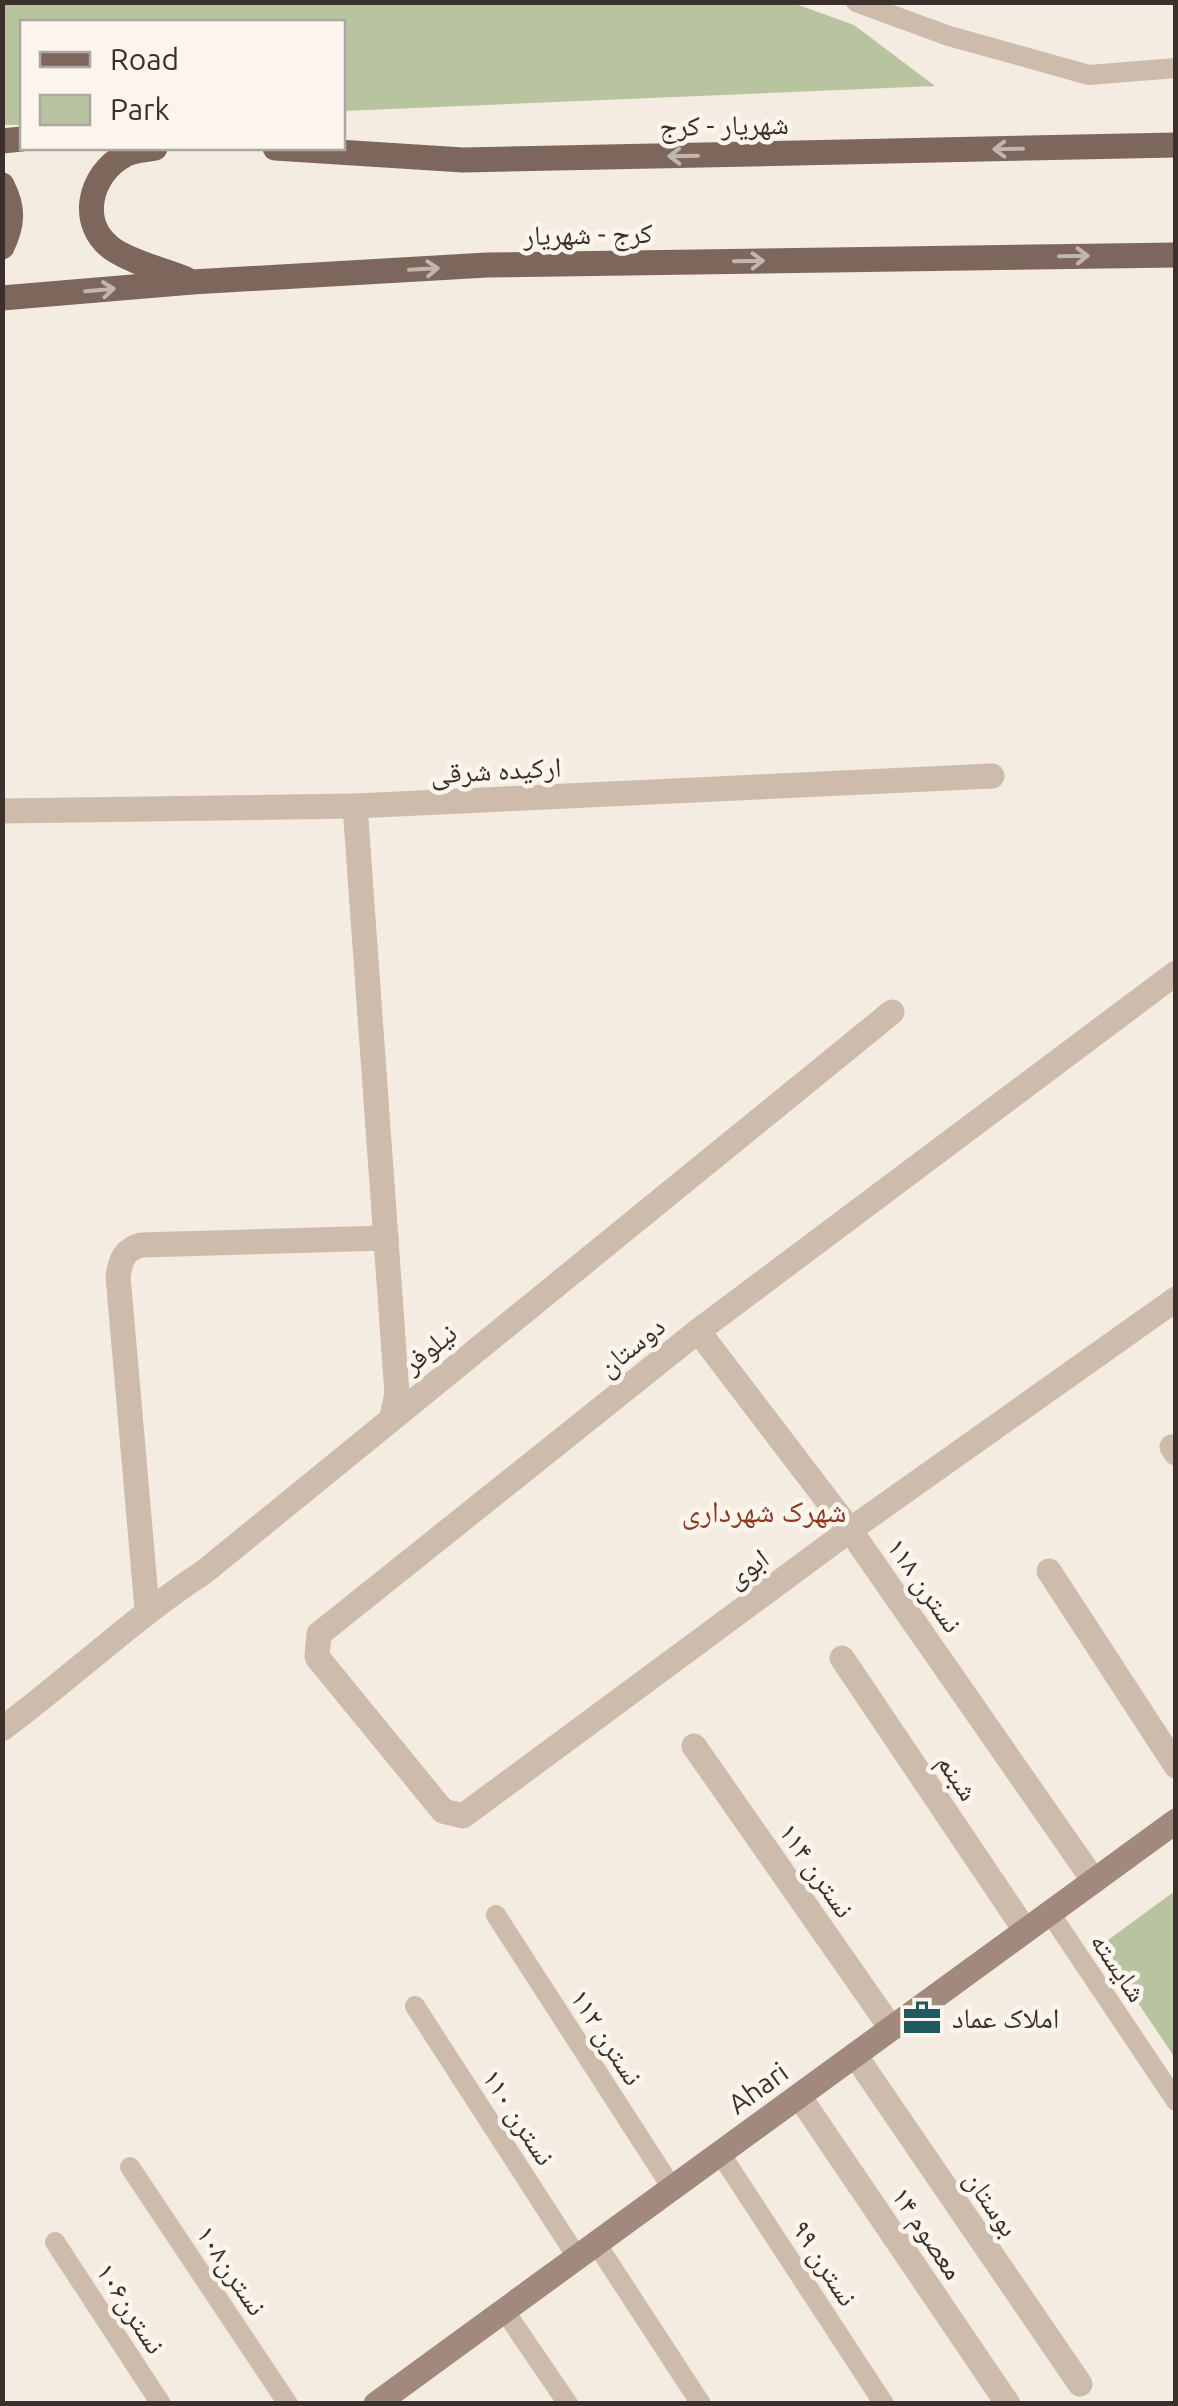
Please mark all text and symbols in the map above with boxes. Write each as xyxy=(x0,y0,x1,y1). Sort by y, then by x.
legend xyxy=(20,20,345,150)
text: Road xyxy=(110,42,179,76)
text: Park xyxy=(110,92,170,126)
street label: شهریار - کرج xyxy=(659,108,789,144)
one-way arrow xyxy=(993,140,1026,158)
one-way arrow xyxy=(668,146,700,165)
street label: کرج - شهریار xyxy=(522,217,653,253)
one-way arrow xyxy=(1057,247,1089,266)
one-way arrow xyxy=(732,252,764,271)
one-way arrow xyxy=(407,259,439,278)
one-way arrow xyxy=(83,280,115,299)
street label: ارکیده شرقی xyxy=(430,751,562,791)
street label: دوستان xyxy=(591,1309,672,1383)
street label: نیلوفر xyxy=(395,1316,463,1381)
district label: شهرک شهرداری xyxy=(682,1494,846,1530)
street label: نسترن ۱۱۸ xyxy=(880,1532,969,1639)
street label: ابوی xyxy=(719,1542,775,1595)
street label: شبنم xyxy=(928,1748,985,1808)
street label: نسترن ۱۱۴ xyxy=(772,1817,861,1924)
street label: شایسته xyxy=(1084,1926,1154,2008)
street label: نسترن ۱۱۲ xyxy=(563,1983,650,2092)
office icon: املاک عماد xyxy=(901,1997,943,2039)
place label: املاک عماد xyxy=(952,2002,1060,2033)
street label: Ahari xyxy=(722,2056,794,2120)
street label: نسترن ۱۱۰ xyxy=(475,2063,562,2172)
street label: بوستان xyxy=(958,2164,1026,2243)
street label: ۱۴ معصوم xyxy=(883,2181,970,2287)
street label: نسترن ۹۹ xyxy=(785,2214,864,2312)
street label: نسترن۱۰۸ xyxy=(189,2219,274,2322)
street label: نسترن۱۰۶ xyxy=(89,2257,172,2360)

